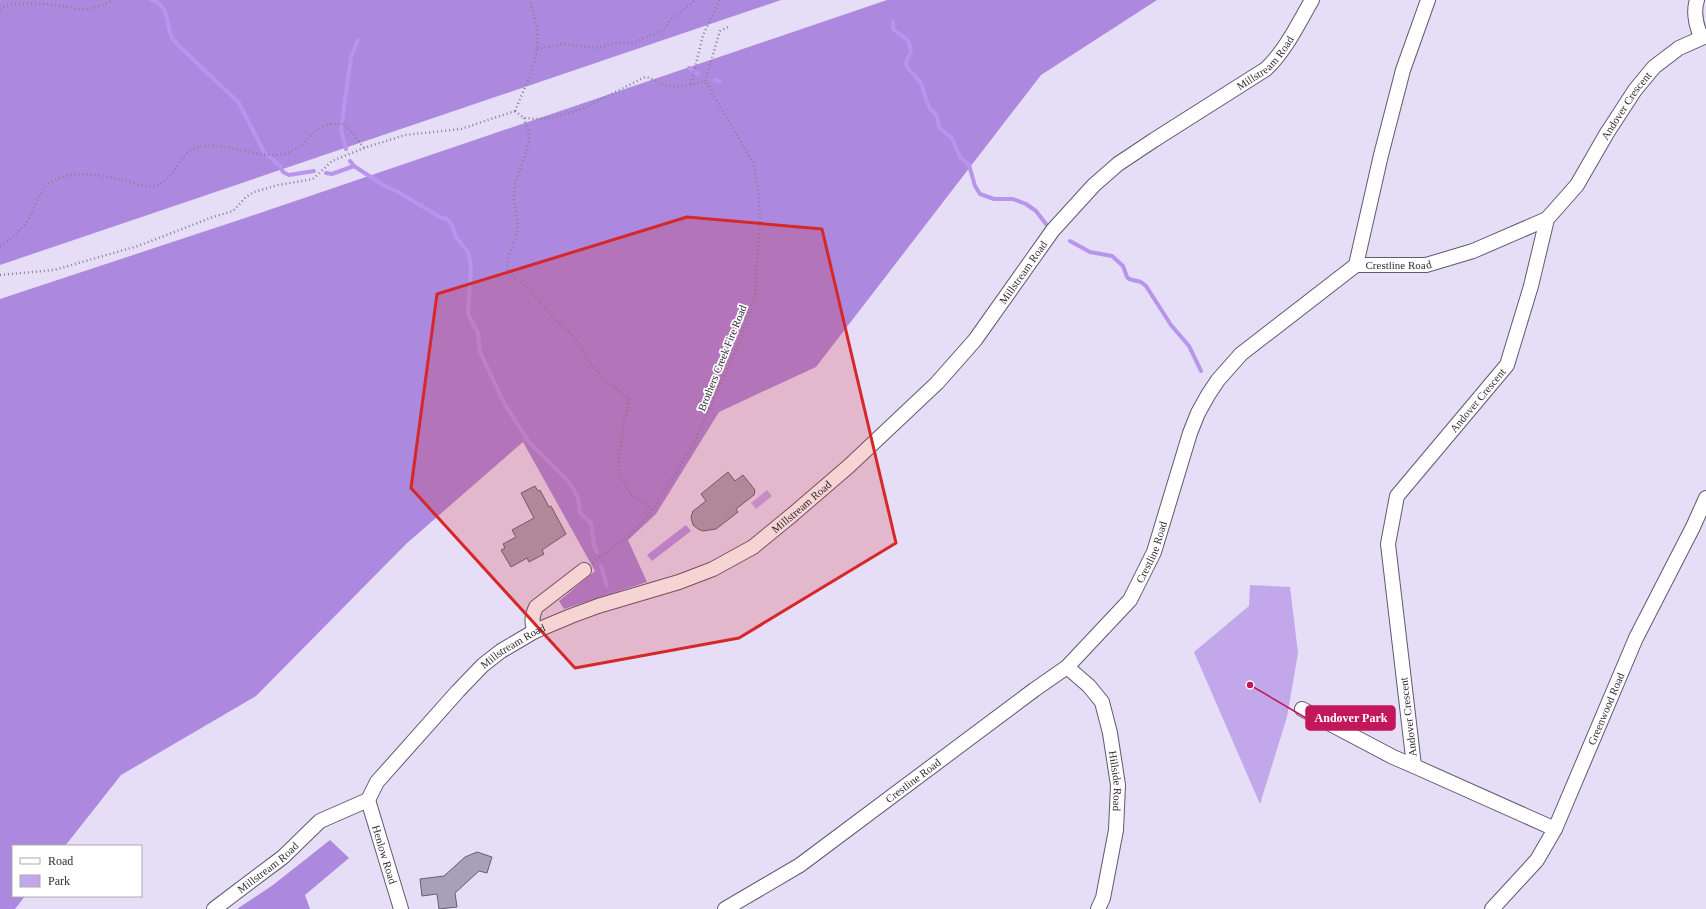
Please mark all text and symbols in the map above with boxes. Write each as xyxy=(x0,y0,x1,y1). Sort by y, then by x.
street label: Millstream Road xyxy=(1234,33,1296,92)
street label: Andover Crescent xyxy=(1599,69,1654,142)
street label: Millstream Road xyxy=(997,238,1050,306)
street label: Crestline Road xyxy=(1365,258,1433,271)
street label: Brothers Creek Fire Road xyxy=(695,303,749,413)
street label: Andover Crescent xyxy=(1447,366,1508,435)
street label: Millstream Road xyxy=(769,478,834,535)
street label: Crestline Road xyxy=(1133,519,1169,585)
street label: Millstream Road xyxy=(478,621,547,671)
street label: Greenwood Road xyxy=(1585,670,1627,747)
street label: Andover Crescent xyxy=(1397,677,1419,757)
callout: Andover Park xyxy=(1306,706,1395,730)
text: Andover Park xyxy=(1315,711,1388,725)
street label: Hillside Road xyxy=(1107,750,1124,812)
street label: Crestline Road xyxy=(883,756,943,805)
street label: Henlow Road xyxy=(370,824,399,886)
street label: Millstream Road xyxy=(235,839,301,895)
legend xyxy=(12,845,142,897)
text: Road xyxy=(48,854,73,868)
text: Park xyxy=(48,874,70,888)

